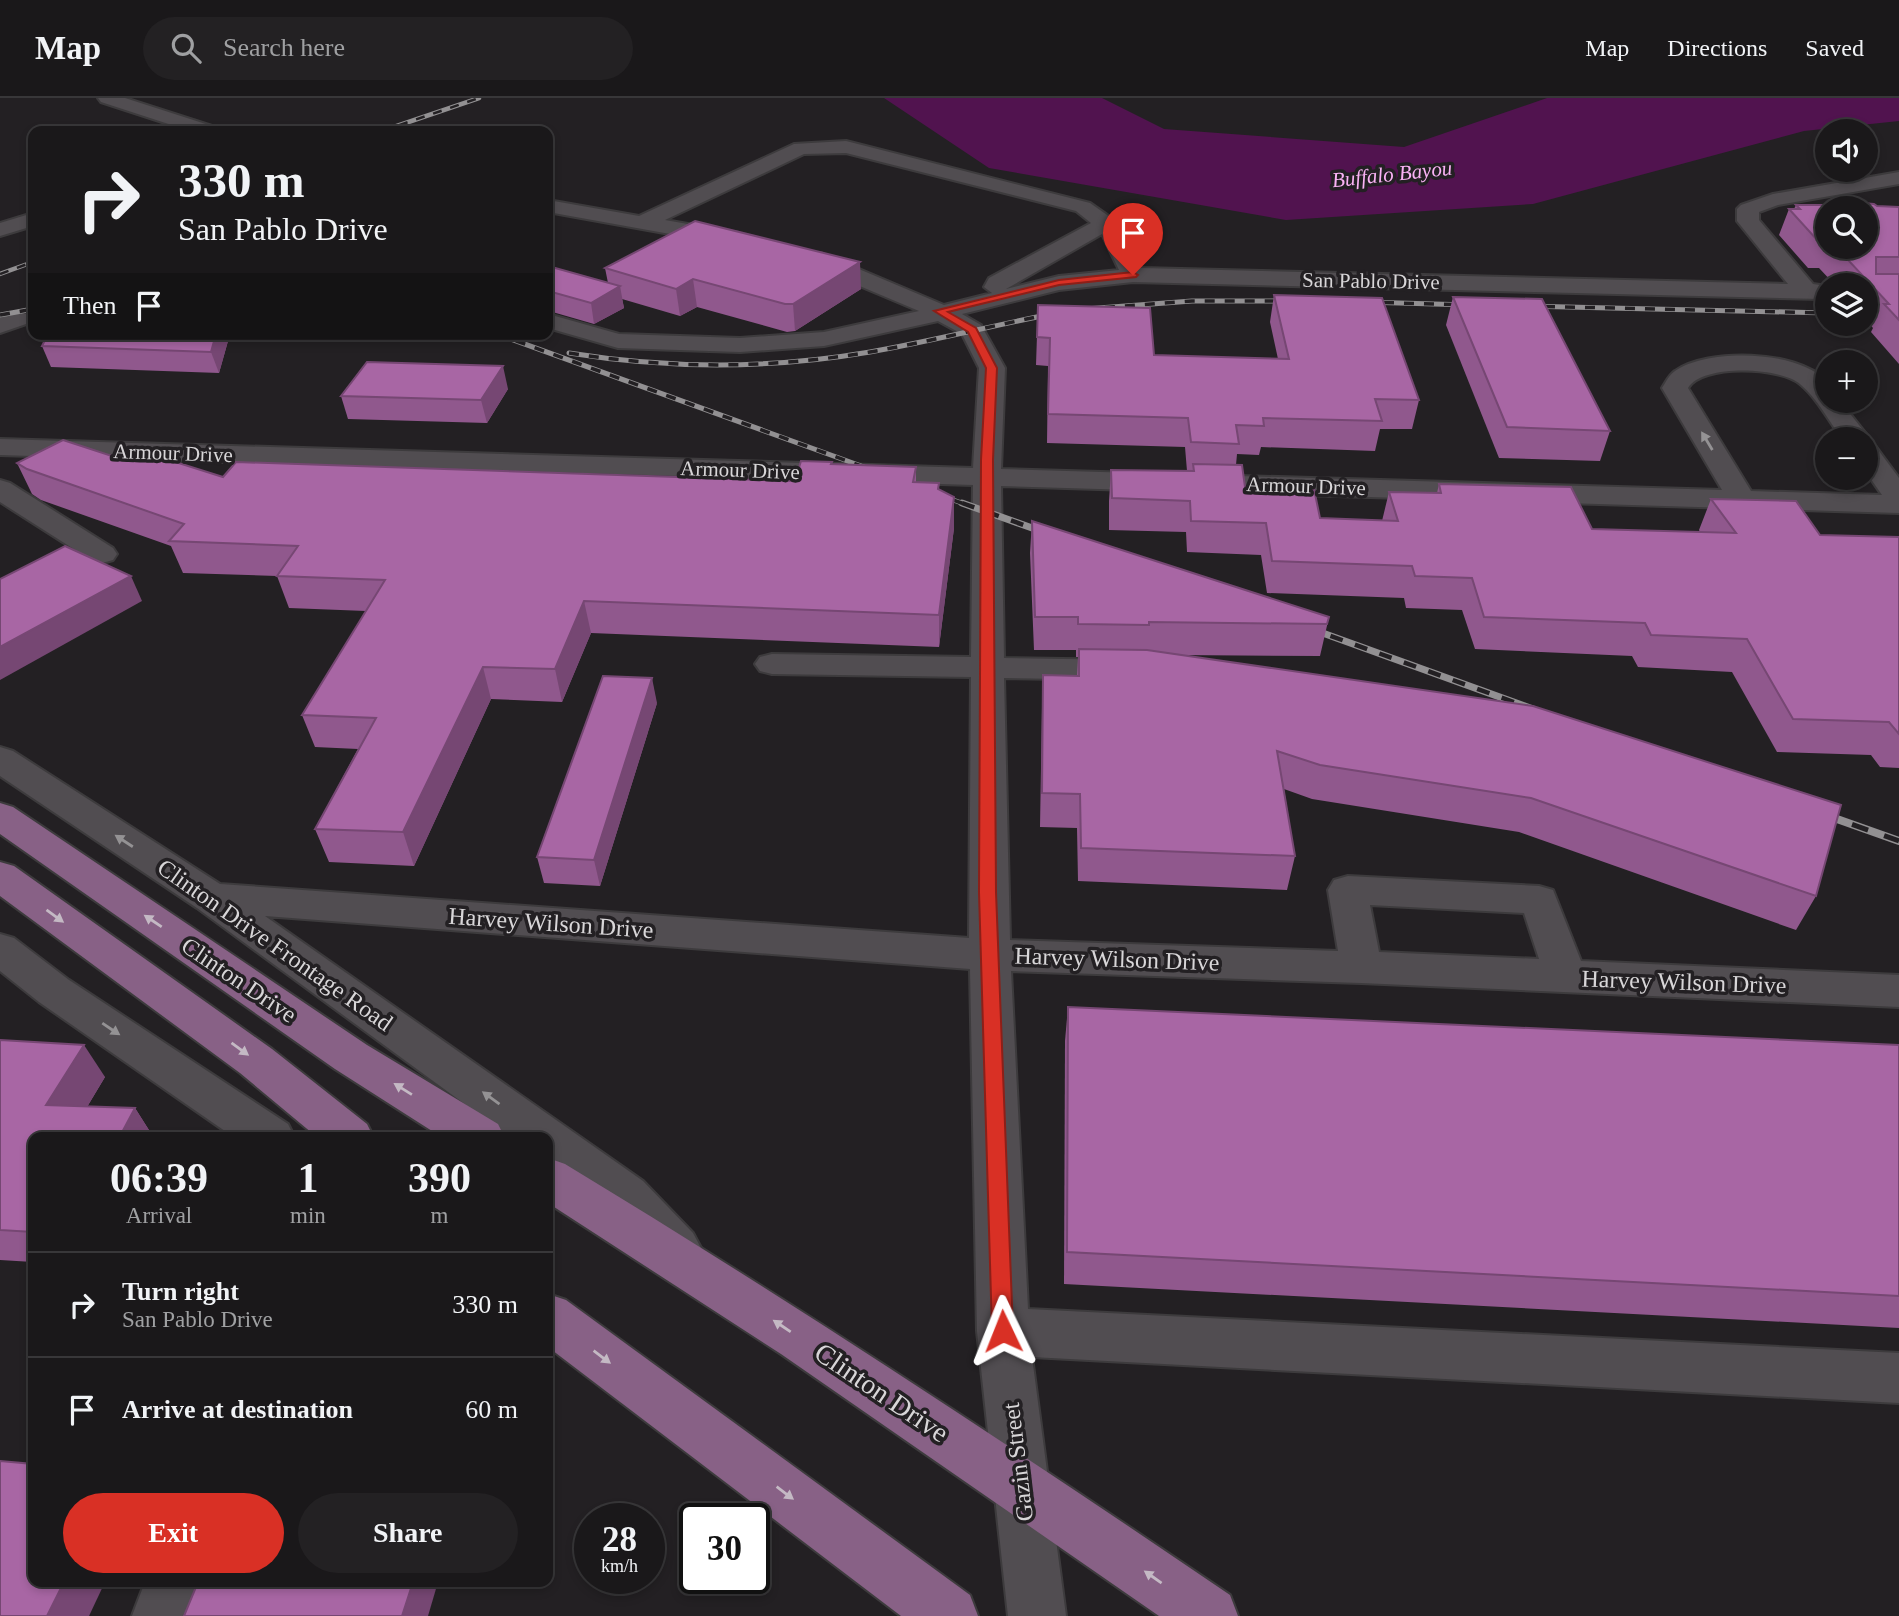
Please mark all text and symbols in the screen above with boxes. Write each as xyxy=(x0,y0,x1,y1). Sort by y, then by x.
search box xyxy=(143,17,633,80)
icon: search xyxy=(167,29,205,67)
text: Map xyxy=(35,30,101,66)
text: Search here xyxy=(223,33,345,62)
text: Map xyxy=(1585,35,1629,61)
text: Directions xyxy=(1667,35,1767,61)
text: Saved xyxy=(1805,35,1864,61)
map controls xyxy=(1815,119,1878,490)
button: sound xyxy=(1815,119,1878,182)
text: 330 m xyxy=(178,153,305,208)
icon: right xyxy=(63,154,154,245)
water label: Buffalo Bayou xyxy=(1331,156,1453,192)
button: search xyxy=(1815,196,1878,259)
pin xyxy=(1103,203,1163,275)
text: San Pablo Drive xyxy=(178,211,388,247)
icon: arrive xyxy=(1114,214,1152,252)
street label: San Pablo Drive xyxy=(1302,268,1440,294)
button: layers xyxy=(1815,273,1878,336)
icon: arrive xyxy=(130,287,168,325)
text: Then xyxy=(63,291,116,320)
button: + xyxy=(1815,350,1878,413)
button: − xyxy=(1815,427,1878,490)
one-way arrow xyxy=(1701,432,1714,451)
street label: Armour Drive xyxy=(113,439,233,467)
street label: Armour Drive xyxy=(680,456,800,484)
street label: Armour Drive xyxy=(1246,472,1366,500)
one-way arrow xyxy=(114,834,134,847)
street label: Clinton Drive Frontage Road xyxy=(152,853,398,1037)
street label: Harvey Wilson Drive xyxy=(448,903,654,943)
one-way arrow xyxy=(46,909,64,923)
one-way arrow xyxy=(144,914,162,928)
street label: Clinton Drive xyxy=(176,931,302,1029)
street label: Harvey Wilson Drive xyxy=(1014,942,1220,976)
street label: Harvey Wilson Drive xyxy=(1581,965,1787,999)
one-way arrow xyxy=(101,1023,121,1036)
one-way arrow xyxy=(231,1042,249,1056)
one-way arrow xyxy=(394,1083,413,1095)
one-way arrow xyxy=(482,1091,500,1105)
text: 06:39 xyxy=(110,1155,208,1201)
text: 1 xyxy=(297,1155,318,1201)
text: 390 xyxy=(408,1155,471,1201)
text: Arrival xyxy=(126,1203,192,1228)
text: min xyxy=(290,1203,326,1228)
text: m xyxy=(430,1203,448,1228)
text: Turn right xyxy=(122,1277,239,1306)
icon: right xyxy=(63,1286,101,1324)
text: 330 m xyxy=(452,1290,518,1319)
position arrow xyxy=(966,1294,1040,1368)
text: San Pablo Drive xyxy=(122,1307,273,1332)
one-way arrow xyxy=(773,1319,791,1333)
street label: Clinton Drive xyxy=(809,1336,955,1449)
one-way arrow xyxy=(593,1350,611,1365)
icon: arrive xyxy=(63,1391,101,1429)
text: Arrive at destination xyxy=(122,1395,353,1424)
text: 60 m xyxy=(465,1395,518,1424)
street label: Gazin Street xyxy=(998,1401,1038,1523)
one-way arrow xyxy=(776,1486,794,1500)
button: Exit xyxy=(63,1493,284,1573)
button: Share xyxy=(298,1493,518,1573)
speed limit sign: 30 xyxy=(679,1503,770,1594)
text: 28 xyxy=(602,1520,637,1559)
text: km/h xyxy=(601,1556,638,1576)
one-way arrow xyxy=(1144,1570,1162,1584)

